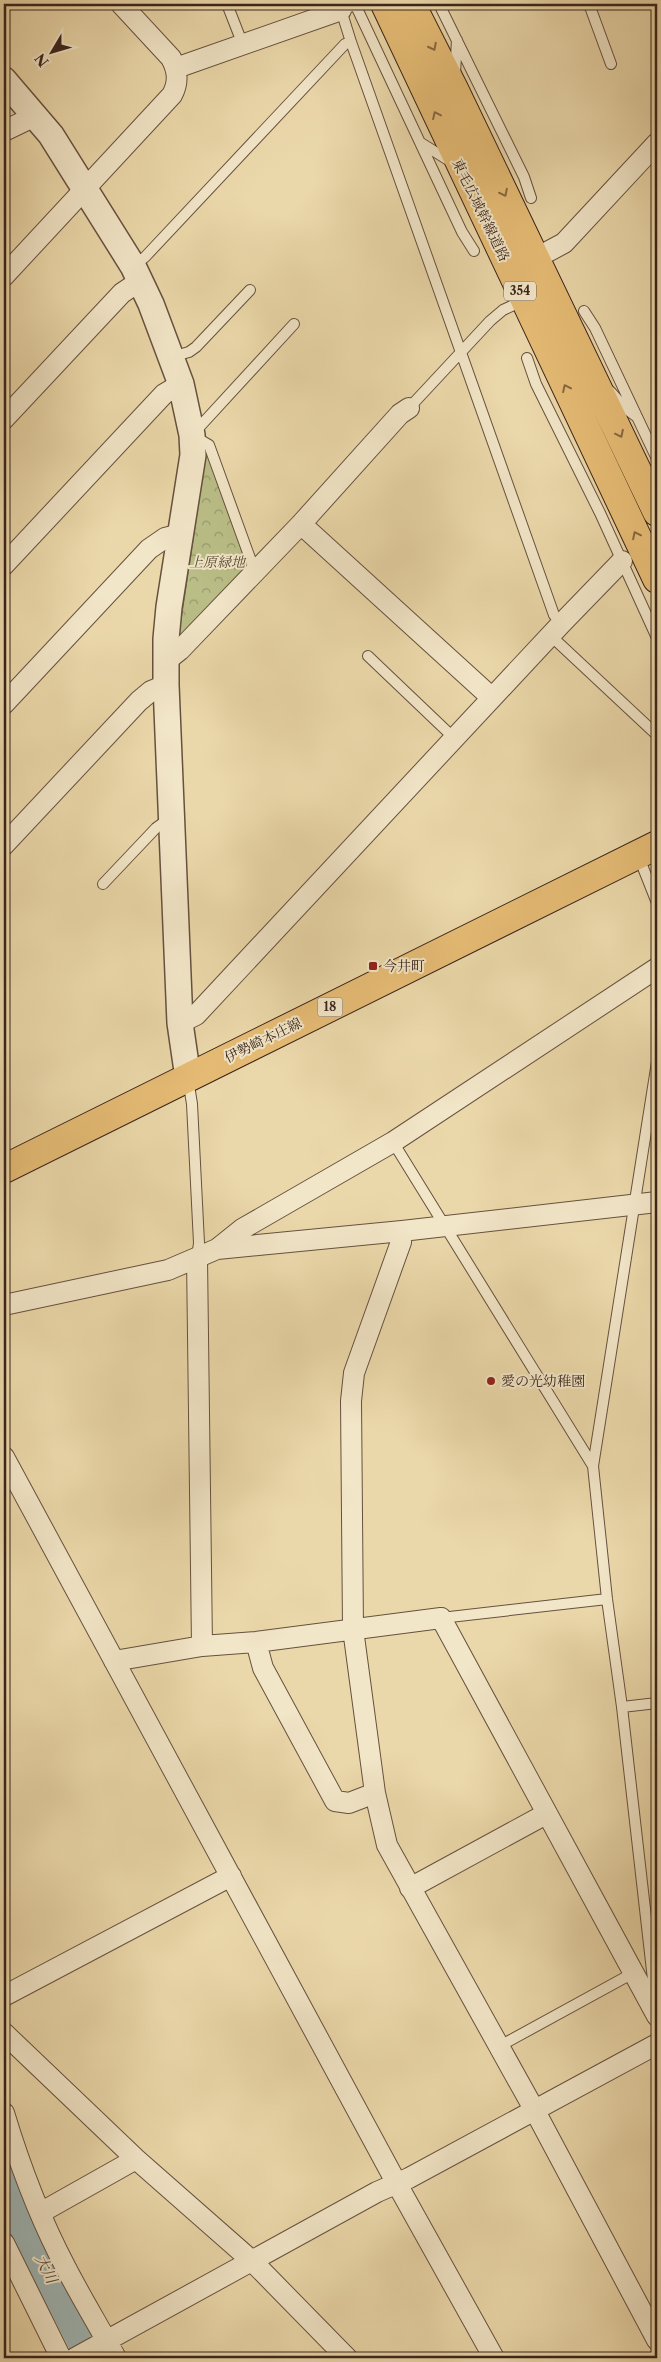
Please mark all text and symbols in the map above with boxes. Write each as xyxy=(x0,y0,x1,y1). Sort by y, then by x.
north arrow xyxy=(28,28,78,78)
one-way arrow xyxy=(427,42,437,51)
text: N xyxy=(31,50,53,70)
one-way arrow xyxy=(432,111,443,120)
street label: 東毛広域幹線道路 xyxy=(448,156,514,264)
one-way arrow xyxy=(498,188,509,197)
road number: 354 xyxy=(504,282,536,300)
one-way arrow xyxy=(562,384,572,393)
one-way arrow xyxy=(614,429,624,438)
one-way arrow xyxy=(632,531,642,540)
park label: 上原緑地 xyxy=(189,553,247,571)
place label: 今井町 xyxy=(383,957,425,975)
marker: 今井町 xyxy=(367,960,379,972)
road number: 18 xyxy=(318,998,342,1016)
street label: 伊勢崎本庄線 xyxy=(221,1013,305,1067)
place label: 愛の光幼稚園 xyxy=(501,1372,585,1390)
marker: 愛の光幼稚園 xyxy=(485,1375,497,1387)
water label: 大川 xyxy=(31,2251,63,2288)

